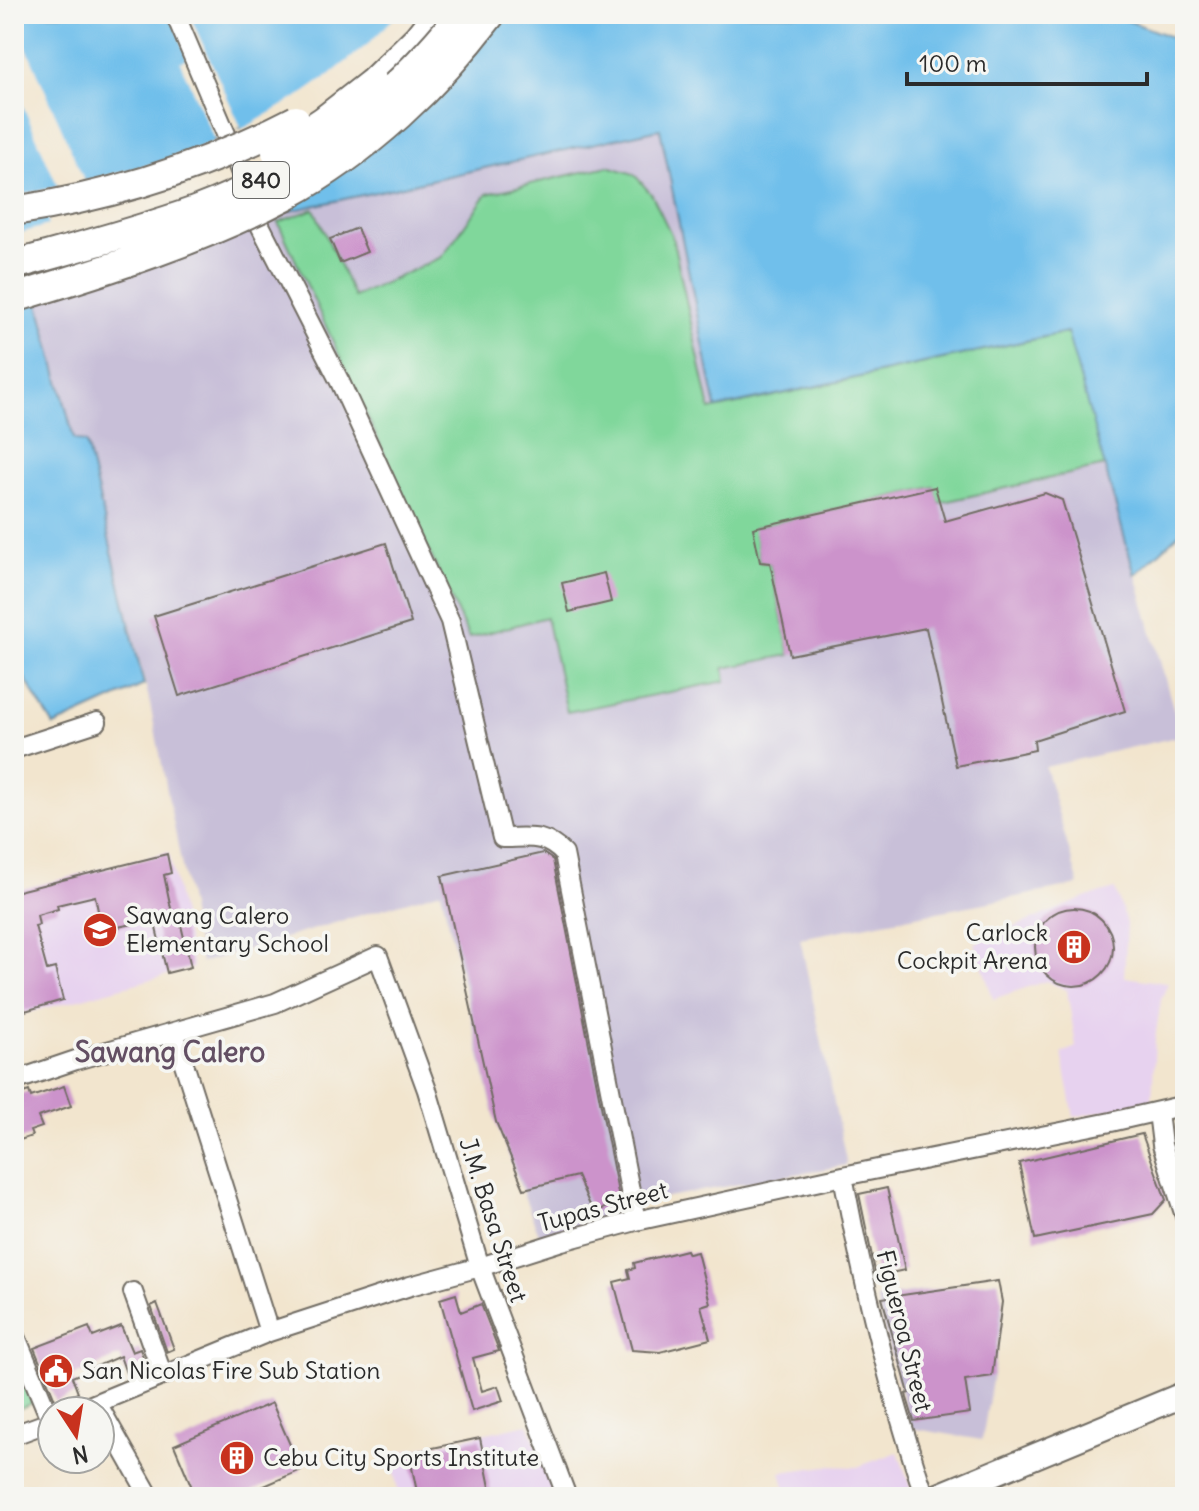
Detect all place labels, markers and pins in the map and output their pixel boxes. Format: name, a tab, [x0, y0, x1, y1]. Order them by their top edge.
place label: Sawang Calero Elementary School	[126, 900, 329, 958]
school or university icon: Sawang Calero Elementary School	[81, 911, 119, 949]
place label: Carlock Cockpit Arena	[897, 917, 1048, 975]
building icon: Carlock Cockpit Arena	[1055, 928, 1093, 966]
public building icon: San Nicolas Fire Sub Station	[37, 1352, 75, 1390]
place label: San Nicolas Fire Sub Station	[82, 1355, 380, 1385]
building icon: Cebu City Sports Institute	[218, 1439, 256, 1477]
place label: Cebu City Sports Institute	[263, 1442, 539, 1472]

